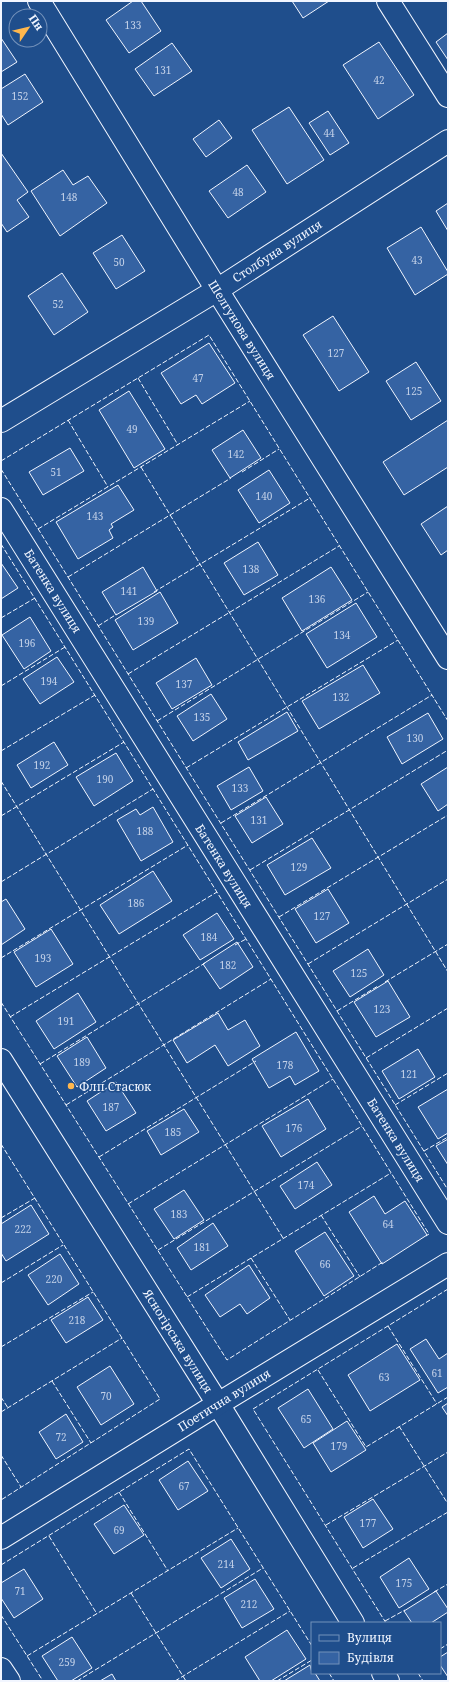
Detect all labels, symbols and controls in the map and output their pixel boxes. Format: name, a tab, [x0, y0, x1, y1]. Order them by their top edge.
north arrow	[8, 8, 48, 48]
text: Пн	[26, 11, 48, 33]
house number: 133	[125, 18, 142, 32]
house number: 131	[155, 63, 171, 77]
house number: 42	[373, 73, 385, 87]
house number: 152	[12, 89, 28, 103]
house number: 44	[323, 126, 335, 140]
house number: 48	[232, 185, 244, 199]
house number: 148	[61, 190, 78, 204]
street label: Столбуна вулиця	[229, 216, 325, 286]
house number: 43	[411, 253, 423, 267]
house number: 50	[113, 255, 125, 269]
street label: Шелгунова вулиця	[204, 277, 280, 383]
house number: 52	[52, 297, 64, 311]
house number: 127	[328, 346, 345, 360]
house number: 47	[192, 371, 204, 385]
house number: 125	[406, 384, 422, 398]
house number: 49	[126, 422, 138, 436]
house number: 142	[228, 447, 244, 461]
house number: 51	[50, 465, 62, 479]
house number: 140	[256, 489, 273, 503]
house number: 143	[87, 509, 104, 523]
street label: Батенка вулиця	[20, 546, 86, 636]
house number: 138	[243, 562, 260, 576]
house number: 141	[121, 584, 137, 598]
house number: 136	[309, 592, 326, 606]
house number: 139	[138, 614, 154, 628]
house number: 134	[334, 628, 351, 642]
house number: 196	[19, 636, 36, 650]
house number: 194	[41, 674, 58, 688]
house number: 137	[176, 677, 193, 691]
house number: 132	[333, 690, 349, 704]
house number: 135	[194, 710, 210, 724]
house number: 130	[407, 731, 424, 745]
house number: 192	[34, 758, 50, 772]
house number: 190	[97, 772, 114, 786]
house number: 133	[232, 781, 249, 795]
house number: 131	[251, 813, 267, 827]
street label: Батенка вулиця	[191, 821, 257, 911]
house number: 188	[137, 824, 154, 838]
house number: 129	[291, 860, 307, 874]
house number: 186	[128, 896, 145, 910]
house number: 127	[314, 909, 331, 923]
house number: 184	[201, 930, 218, 944]
house number: 193	[35, 951, 52, 965]
house number: 182	[220, 958, 236, 972]
house number: 125	[351, 966, 367, 980]
house number: 123	[374, 1002, 391, 1016]
house number: 191	[58, 1014, 74, 1028]
house number: 189	[74, 1055, 90, 1069]
house number: 178	[277, 1058, 294, 1072]
house number: 121	[401, 1067, 417, 1081]
place label: Флп Стасюк	[79, 1078, 152, 1095]
marker: Флп Стасюк	[66, 1081, 76, 1091]
street label: Батенка вулиця	[363, 1095, 429, 1185]
house number: 187	[103, 1100, 120, 1114]
house number: 176	[286, 1121, 303, 1135]
house number: 185	[165, 1125, 181, 1139]
house number: 174	[298, 1178, 315, 1192]
house number: 183	[171, 1207, 188, 1221]
house number: 64	[382, 1217, 394, 1231]
house number: 222	[15, 1222, 31, 1236]
house number: 181	[194, 1240, 210, 1254]
house number: 66	[319, 1257, 331, 1271]
house number: 220	[46, 1272, 63, 1286]
street label: Ясногірська вулиця	[139, 1285, 217, 1396]
house number: 218	[69, 1313, 86, 1327]
street label: Поетична вулиця	[174, 1364, 274, 1435]
house number: 61	[431, 1366, 443, 1380]
house number: 63	[378, 1370, 390, 1384]
house number: 70	[100, 1389, 112, 1403]
house number: 65	[300, 1412, 312, 1426]
house number: 72	[55, 1430, 67, 1444]
house number: 179	[331, 1439, 347, 1453]
house number: 67	[178, 1479, 190, 1493]
house number: 177	[360, 1516, 377, 1530]
house number: 69	[113, 1523, 125, 1537]
house number: 214	[218, 1557, 235, 1571]
house number: 175	[396, 1576, 412, 1590]
house number: 71	[14, 1584, 26, 1598]
house number: 212	[241, 1597, 257, 1611]
legend	[311, 1622, 441, 1674]
text: Вулиця	[347, 1629, 392, 1646]
text: Будівля	[347, 1649, 394, 1666]
house number: 259	[59, 1655, 75, 1669]

